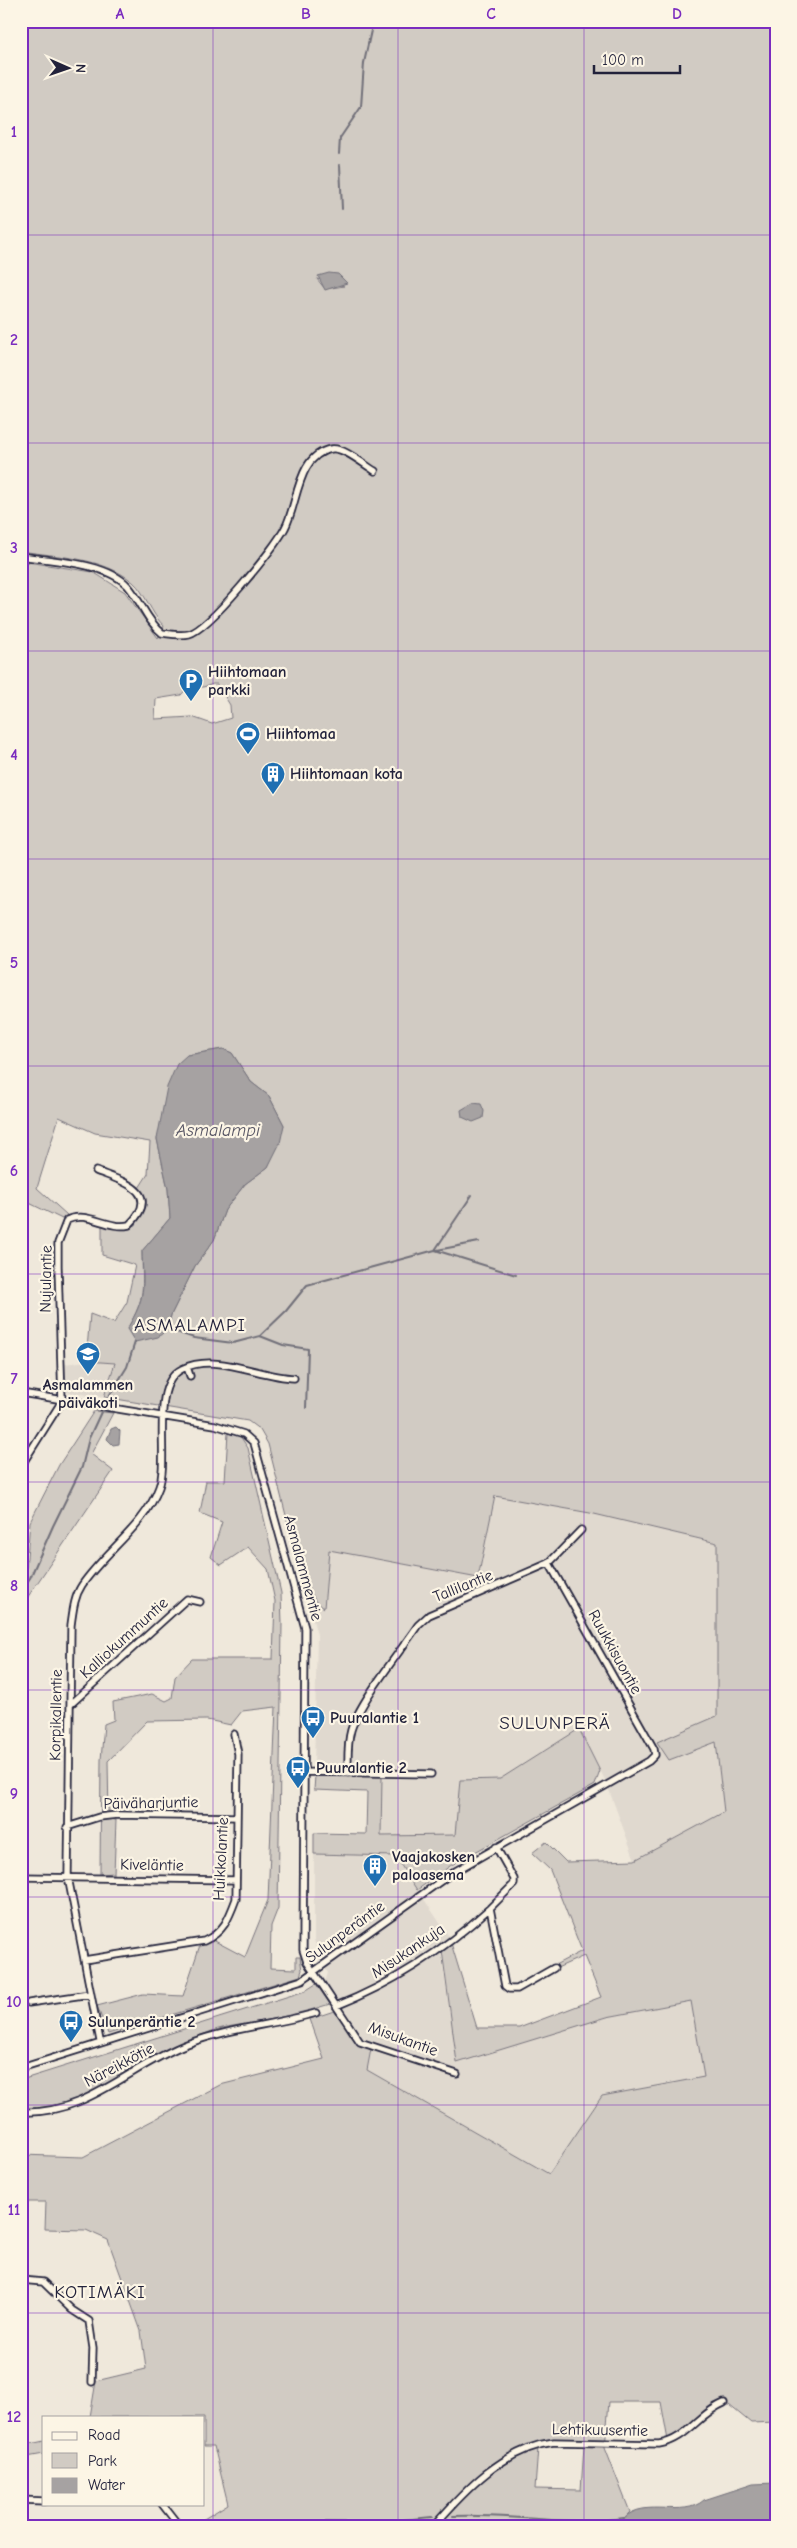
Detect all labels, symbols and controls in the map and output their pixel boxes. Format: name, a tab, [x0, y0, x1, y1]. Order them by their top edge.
text: A	[116, 5, 125, 23]
text: B	[301, 5, 311, 23]
text: C	[486, 5, 496, 23]
text: D	[672, 5, 682, 23]
north arrow	[42, 42, 92, 92]
scale bar	[594, 42, 681, 74]
text: 100 m	[602, 51, 644, 69]
text: N	[72, 64, 89, 73]
text: 1	[11, 123, 17, 141]
text: 2	[10, 331, 18, 349]
text: 3	[10, 539, 18, 557]
place label: Hiihtomaan parkki	[208, 663, 286, 699]
parking icon: Hiihtomaan parkki	[178, 668, 204, 702]
sports icon: Hiihtomaa	[235, 721, 261, 755]
place label: Hiihtomaa	[266, 725, 336, 743]
text: 4	[10, 746, 18, 764]
building icon: Hiihtomaan kota	[260, 761, 286, 795]
place label: Hiihtomaan kota	[290, 765, 403, 783]
text: 5	[10, 954, 18, 972]
water label: Asmalampi	[175, 1120, 261, 1141]
text: 6	[10, 1162, 18, 1180]
street label: Nujulantie	[36, 1245, 56, 1313]
district label: ASMALAMPI	[134, 1314, 246, 1336]
school or university icon: Asmalammen päiväkoti	[75, 1341, 101, 1375]
text: 7	[10, 1370, 18, 1388]
place label: Asmalammen päiväkoti	[43, 1376, 133, 1412]
street label: Asmalammentie	[280, 1513, 326, 1623]
street label: Tallilantie	[431, 1566, 495, 1606]
text: 8	[10, 1577, 18, 1595]
street label: Kalliokummuntie	[76, 1594, 172, 1682]
street label: Ruukkisuontie	[584, 1607, 646, 1697]
street label: Korpikallentie	[46, 1669, 66, 1761]
bus stop icon: Puuralantie 1	[300, 1705, 326, 1739]
place label: Puuralantie 1	[330, 1709, 419, 1727]
district label: SULUNPERÄ	[499, 1712, 611, 1734]
bus stop icon: Puuralantie 2	[285, 1755, 311, 1789]
place label: Puuralantie 2	[316, 1759, 407, 1777]
text: 9	[10, 1785, 18, 1803]
street label: Päiväharjuntie	[103, 1793, 199, 1813]
street label: Huikkolantie	[210, 1817, 232, 1901]
place label: Vaajakosken paloasema	[392, 1848, 475, 1884]
building icon: Vaajakosken paloasema	[362, 1853, 388, 1887]
street label: Kiveläntie	[120, 1855, 184, 1875]
street label: Sulunperäntie	[302, 1897, 388, 1967]
street label: Misukankuja	[368, 1920, 448, 1982]
text: 10	[6, 1993, 22, 2011]
bus stop icon: Sulunperäntie 2	[58, 2009, 84, 2043]
place label: Sulunperäntie 2	[88, 2013, 195, 2031]
street label: Misukantie	[366, 2018, 440, 2060]
street label: Näreikkötie	[81, 2039, 157, 2091]
text: 11	[8, 2201, 20, 2219]
district label: KOTIMÄKI	[54, 2281, 146, 2303]
text: 12	[7, 2408, 21, 2426]
legend	[42, 2416, 205, 2506]
street label: Lehtikuusentie	[552, 2420, 648, 2440]
text: Road	[88, 2426, 120, 2444]
text: Park	[88, 2452, 117, 2470]
text: Water	[88, 2476, 125, 2494]

